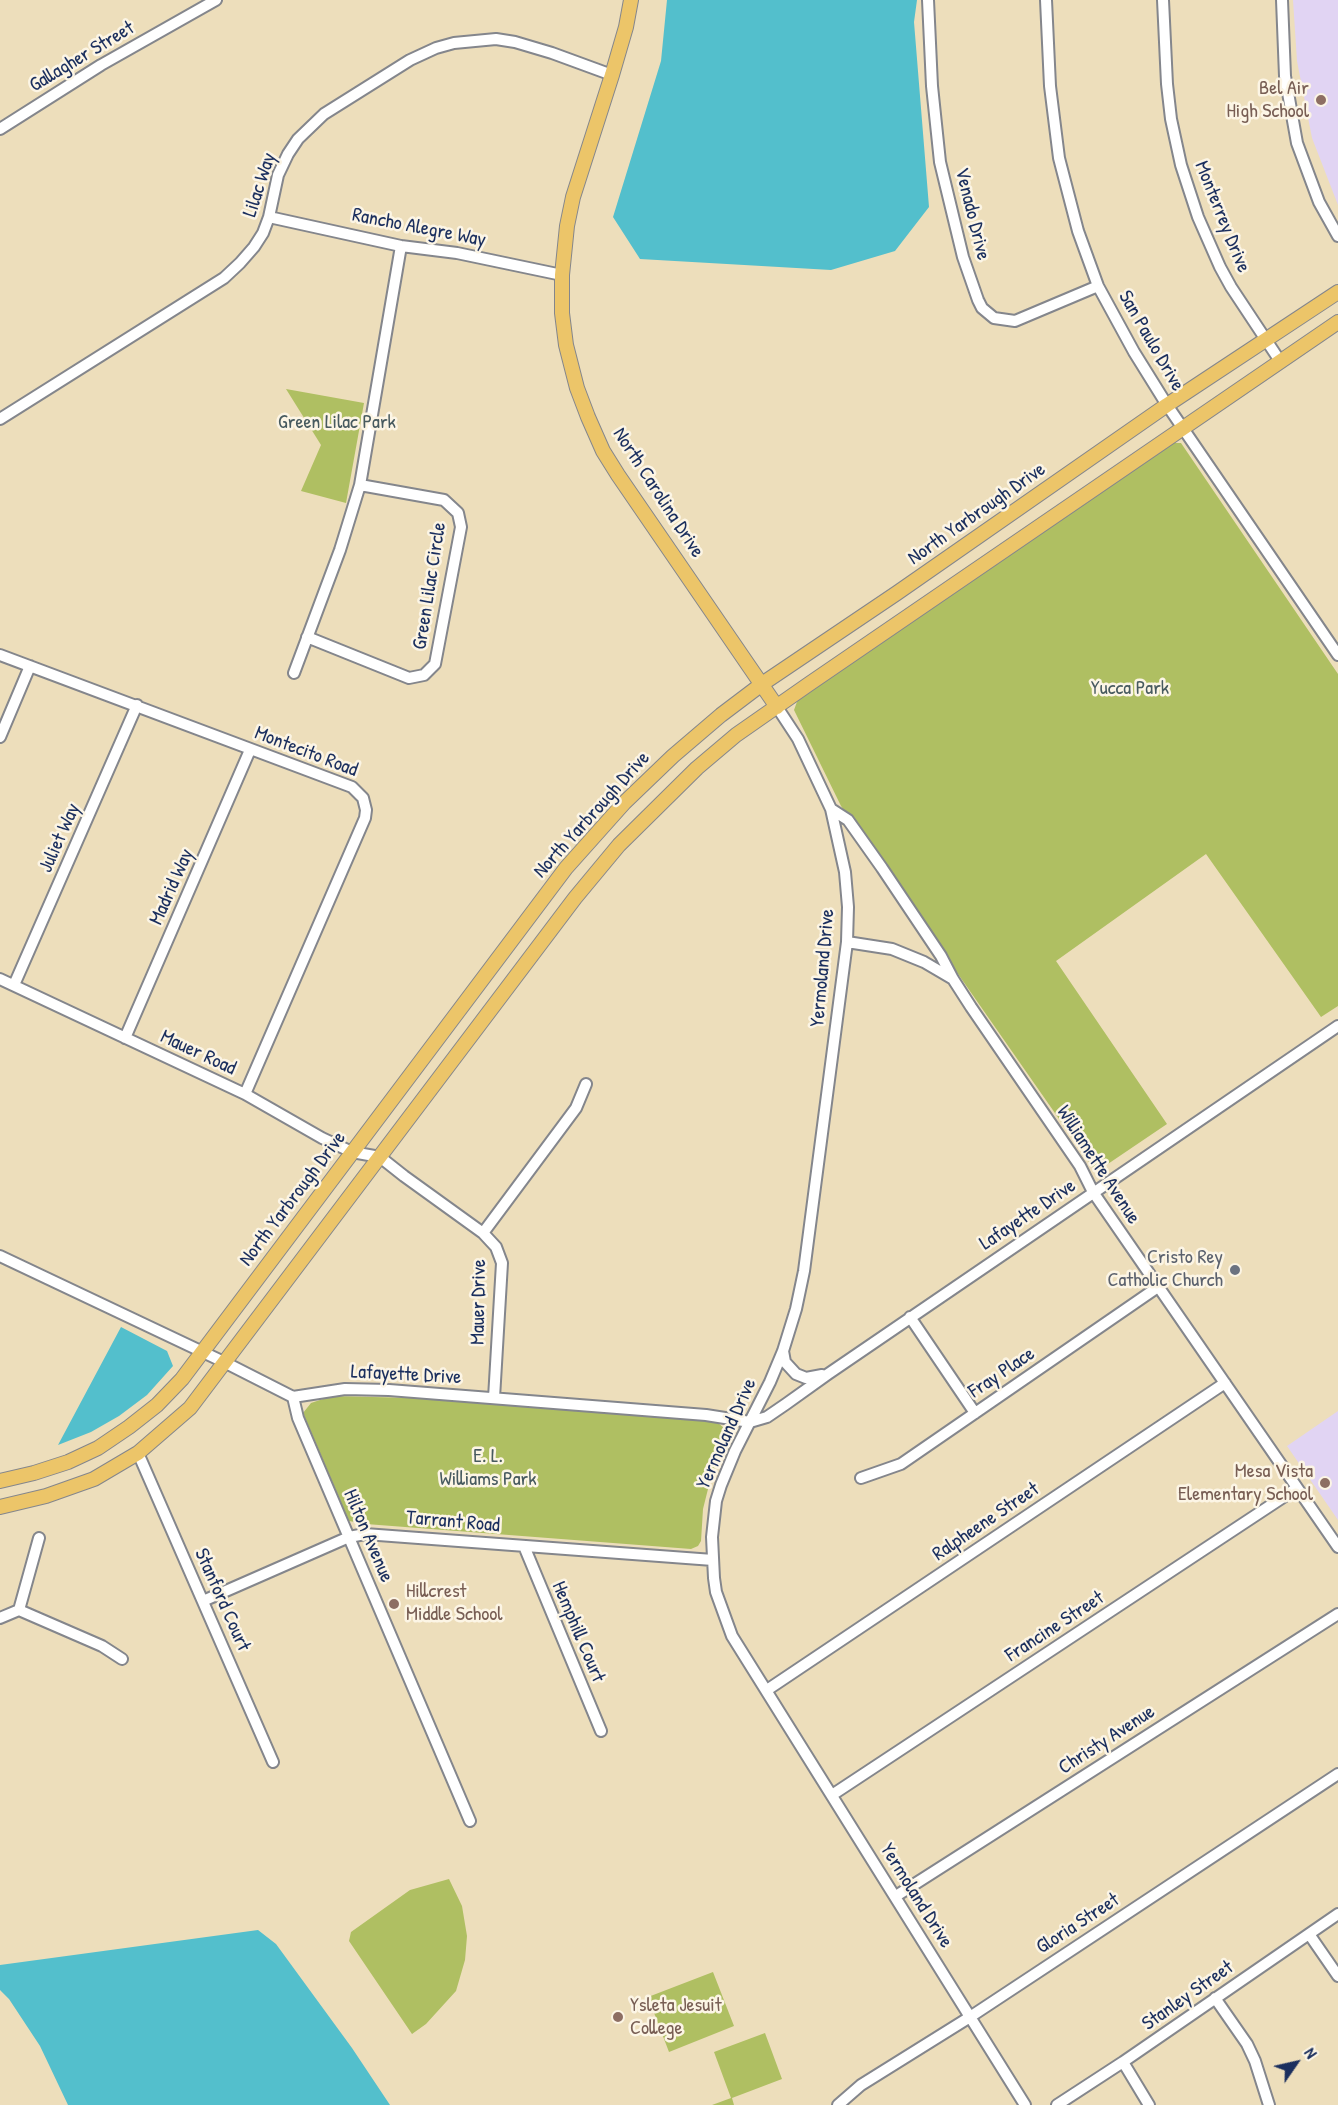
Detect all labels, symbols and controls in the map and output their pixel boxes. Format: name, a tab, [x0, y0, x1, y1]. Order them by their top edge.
street label: Gallagher Street	[25, 16, 139, 98]
place label: Bel Air High School	[1226, 77, 1309, 124]
marker: Bel Air High School	[1314, 93, 1328, 107]
street label: Lilac Way	[238, 150, 282, 220]
street label: Monterrey Drive	[1189, 158, 1255, 276]
street label: Venado Drive	[949, 165, 995, 263]
street label: Rancho Alegre Way	[350, 203, 488, 253]
street label: San Paulo Drive	[1113, 287, 1189, 395]
park label: Green Lilac Park	[278, 411, 396, 435]
street label: North Carolina Drive	[607, 424, 709, 562]
street label: North Yarbrough Drive	[904, 458, 1050, 570]
street label: Green Lilac Circle	[408, 521, 452, 651]
park label: Yucca Park	[1091, 677, 1169, 701]
street label: Montecito Road	[251, 721, 361, 783]
street label: North Yarbrough Drive	[529, 747, 655, 883]
street label: Juliet Way	[34, 800, 86, 876]
street label: Madrid Way	[145, 845, 199, 929]
street label: Yermoland Drive	[806, 908, 840, 1028]
street label: Mauer Road	[156, 1025, 240, 1081]
street label: Williamette Avenue	[1051, 1101, 1145, 1229]
street label: North Yarbrough Drive	[235, 1127, 351, 1271]
street label: Lafayette Drive	[975, 1174, 1081, 1256]
place label: Cristo Rey Catholic Church	[1107, 1246, 1223, 1293]
street label: Mauer Drive	[466, 1259, 492, 1345]
marker: Cristo Rey Catholic Church	[1228, 1263, 1242, 1277]
street label: Fray Place	[964, 1342, 1040, 1404]
street label: Lafayette Drive	[350, 1360, 462, 1390]
street label: Yermoland Drive	[692, 1375, 762, 1493]
park label: E. L. Williams Park	[439, 1445, 537, 1492]
place label: Mesa Vista Elementary School	[1178, 1460, 1313, 1507]
marker: Mesa Vista Elementary School	[1318, 1476, 1332, 1490]
street label: Ralpheene Street	[928, 1478, 1044, 1566]
street label: Hilton Avenue	[338, 1486, 398, 1586]
street label: Tarrant Road	[405, 1506, 501, 1538]
street label: Stanford Court	[189, 1545, 255, 1655]
street label: Hemphill Court	[546, 1578, 610, 1686]
place label: Hillcrest Middle School	[406, 1580, 503, 1627]
street label: Francine Street	[1001, 1586, 1109, 1668]
marker: Hillcrest Middle School	[387, 1597, 401, 1611]
street label: Christy Avenue	[1054, 1700, 1160, 1780]
street label: Yermoland Drive	[874, 1839, 958, 1953]
street label: Gloria Street	[1032, 1888, 1124, 1960]
street label: Stanley Street	[1138, 1956, 1238, 2036]
place label: Ysleta Jesuit College	[630, 1994, 722, 2041]
marker: Ysleta Jesuit College	[611, 2010, 625, 2024]
north arrow	[1266, 2033, 1326, 2093]
text: N	[1299, 2043, 1322, 2063]

